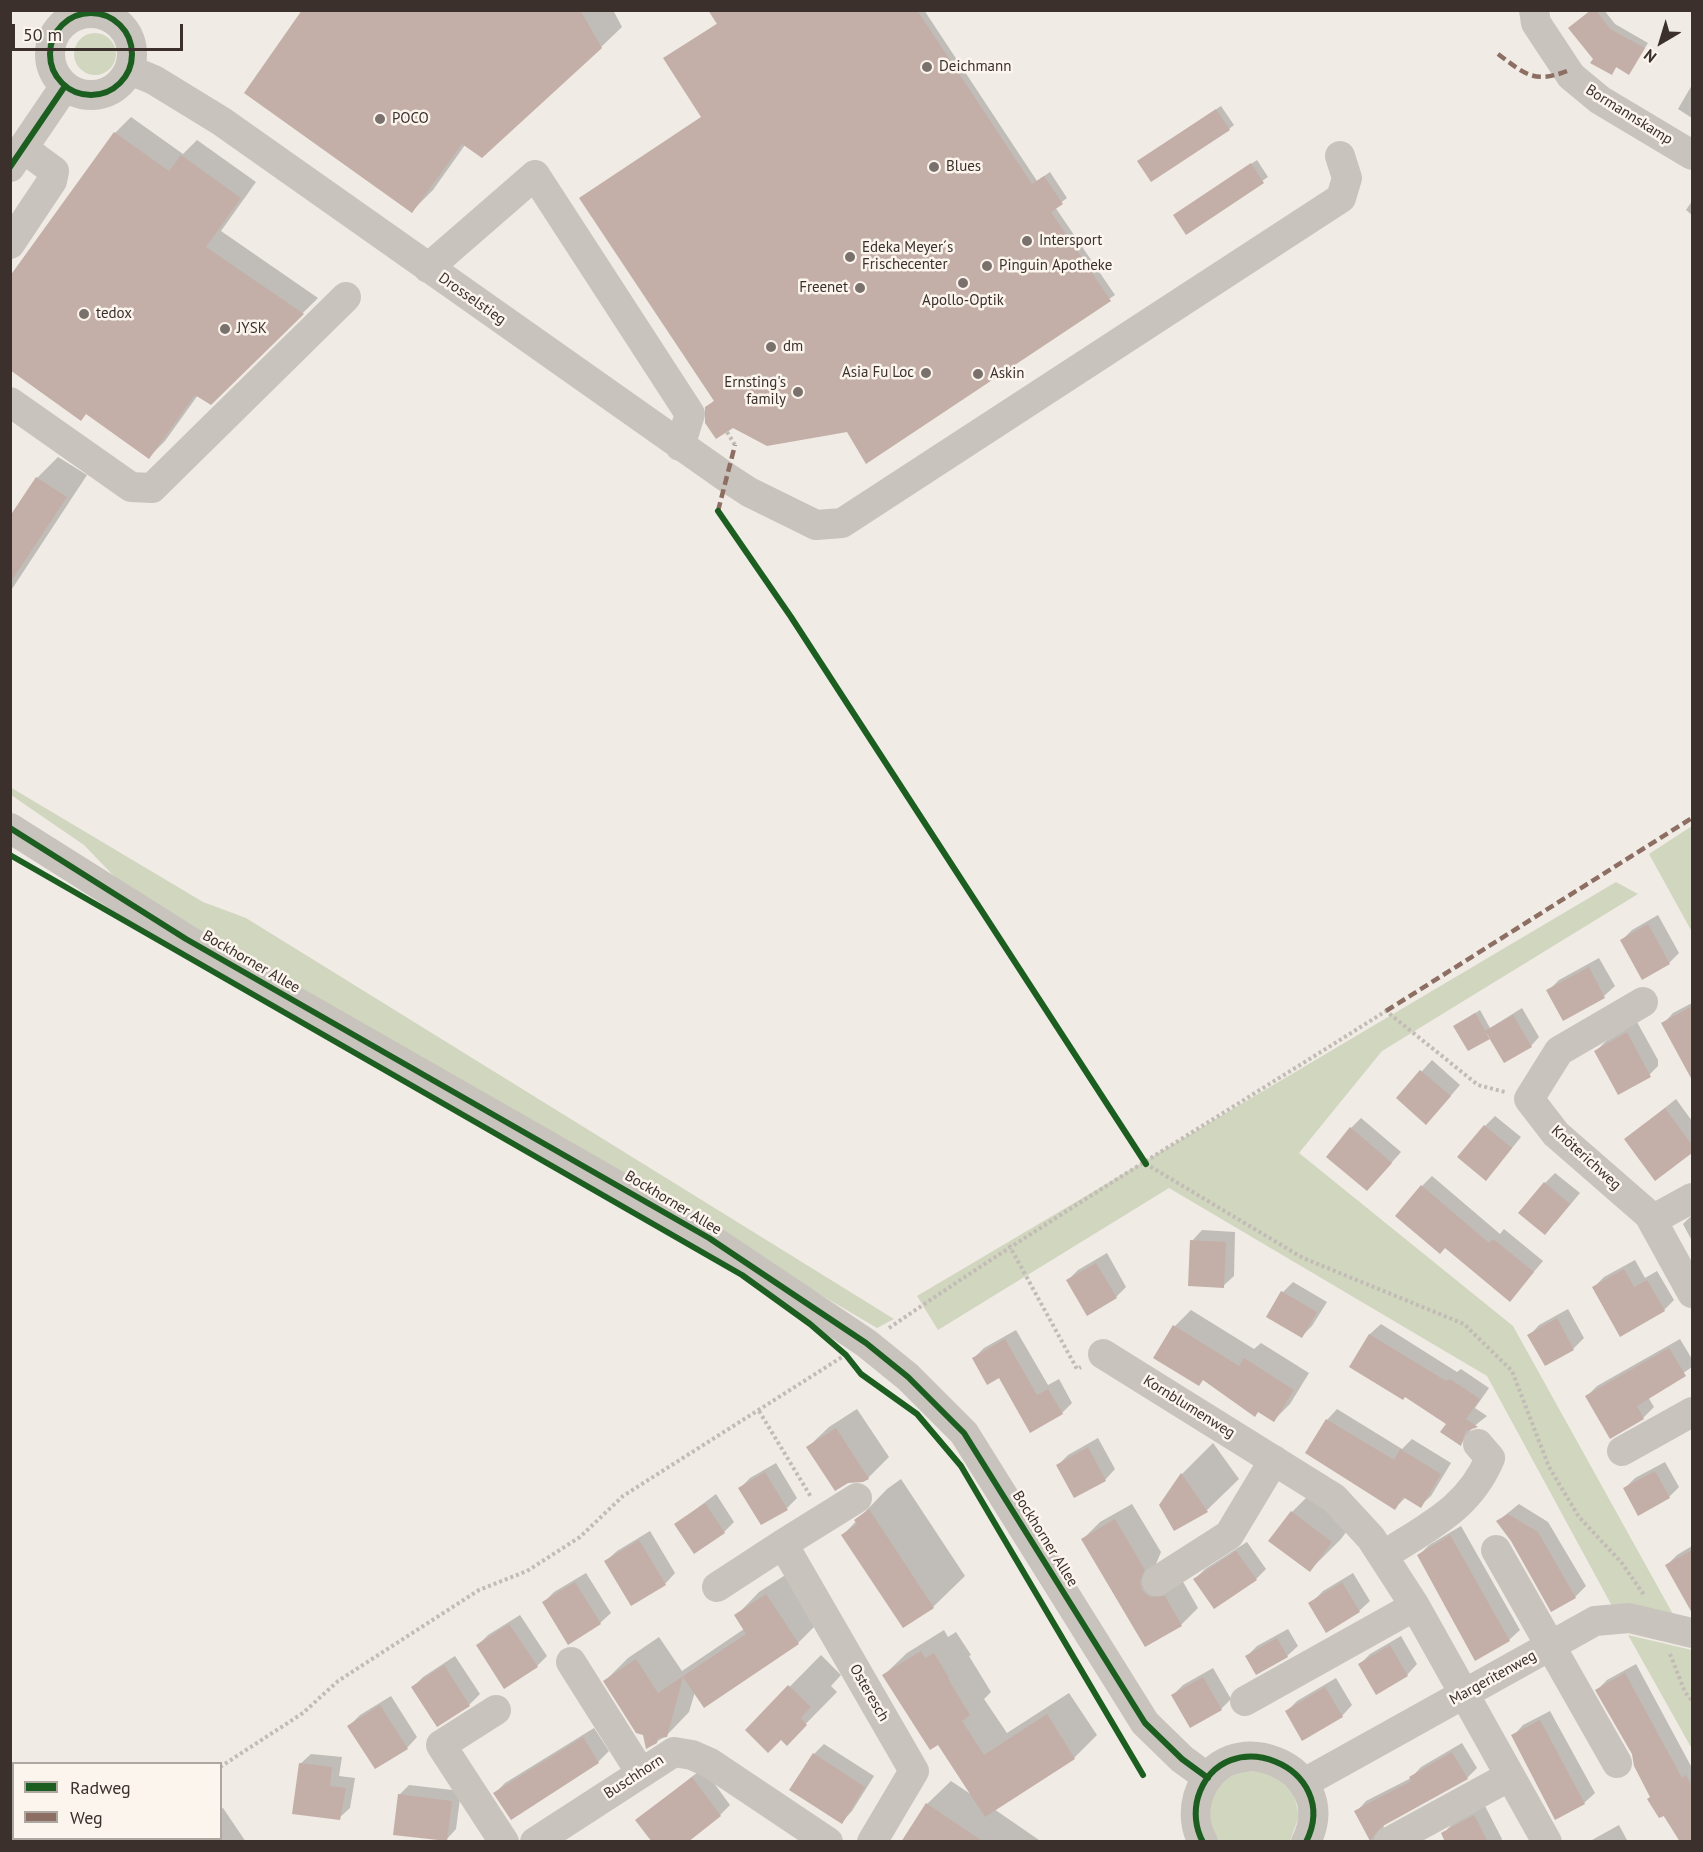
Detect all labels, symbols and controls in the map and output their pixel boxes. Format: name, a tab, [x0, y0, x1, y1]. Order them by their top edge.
scale bar	[15, 12, 186, 50]
north arrow	[1631, 12, 1691, 72]
text: 50 m	[23, 23, 62, 46]
text: N	[1640, 45, 1660, 67]
place label: Deichmann	[939, 58, 1011, 76]
marker: Deichmann	[920, 60, 934, 74]
street label: Bormannskamp	[1582, 81, 1676, 149]
place label: POCO	[392, 110, 429, 128]
marker: POCO	[373, 112, 387, 126]
place label: Blues	[946, 158, 981, 176]
marker: Blues	[927, 160, 941, 174]
place label: Intersport	[1039, 232, 1102, 250]
marker: Intersport	[1020, 234, 1034, 248]
place label: Edeka Meyer´s Frischecenter	[862, 239, 953, 274]
marker: Edeka Meyer´s Frischecenter	[843, 250, 857, 264]
place label: Pinguin Apotheke	[999, 257, 1112, 275]
marker: Pinguin Apotheke	[980, 259, 994, 273]
street label: Drosselstieg	[435, 269, 509, 329]
marker: Apollo-Optik	[956, 276, 970, 290]
place label: Freenet	[799, 279, 848, 297]
marker: Freenet	[853, 281, 867, 295]
place label: Apollo-Optik	[922, 292, 1004, 310]
place label: tedox	[96, 305, 132, 323]
marker: tedox	[77, 307, 91, 321]
place label: JYSK	[237, 320, 267, 338]
marker: JYSK	[218, 322, 232, 336]
place label: dm	[783, 338, 803, 356]
marker: dm	[764, 340, 778, 354]
place label: Asia Fu Loc	[842, 364, 914, 382]
place label: Askin	[990, 365, 1024, 383]
marker: Asia Fu Loc	[919, 366, 933, 380]
marker: Askin	[971, 367, 985, 381]
place label: Ernsting's family	[724, 374, 786, 409]
marker: Ernsting's family	[791, 385, 805, 399]
street label: Bockhorner Allee	[199, 927, 303, 997]
street label: Knöterichweg	[1547, 1122, 1625, 1194]
street label: Bockhorner Allee	[621, 1167, 725, 1239]
street label: Kornblumenweg	[1140, 1372, 1238, 1442]
street label: Bockhorner Allee	[1008, 1488, 1082, 1590]
street label: Margeritenweg	[1447, 1647, 1539, 1709]
street label: Osteresch	[845, 1661, 893, 1725]
street label: Buschhorn	[601, 1751, 667, 1803]
legend	[12, 1762, 222, 1840]
text: Radweg	[70, 1776, 131, 1799]
text: Weg	[70, 1806, 103, 1829]

